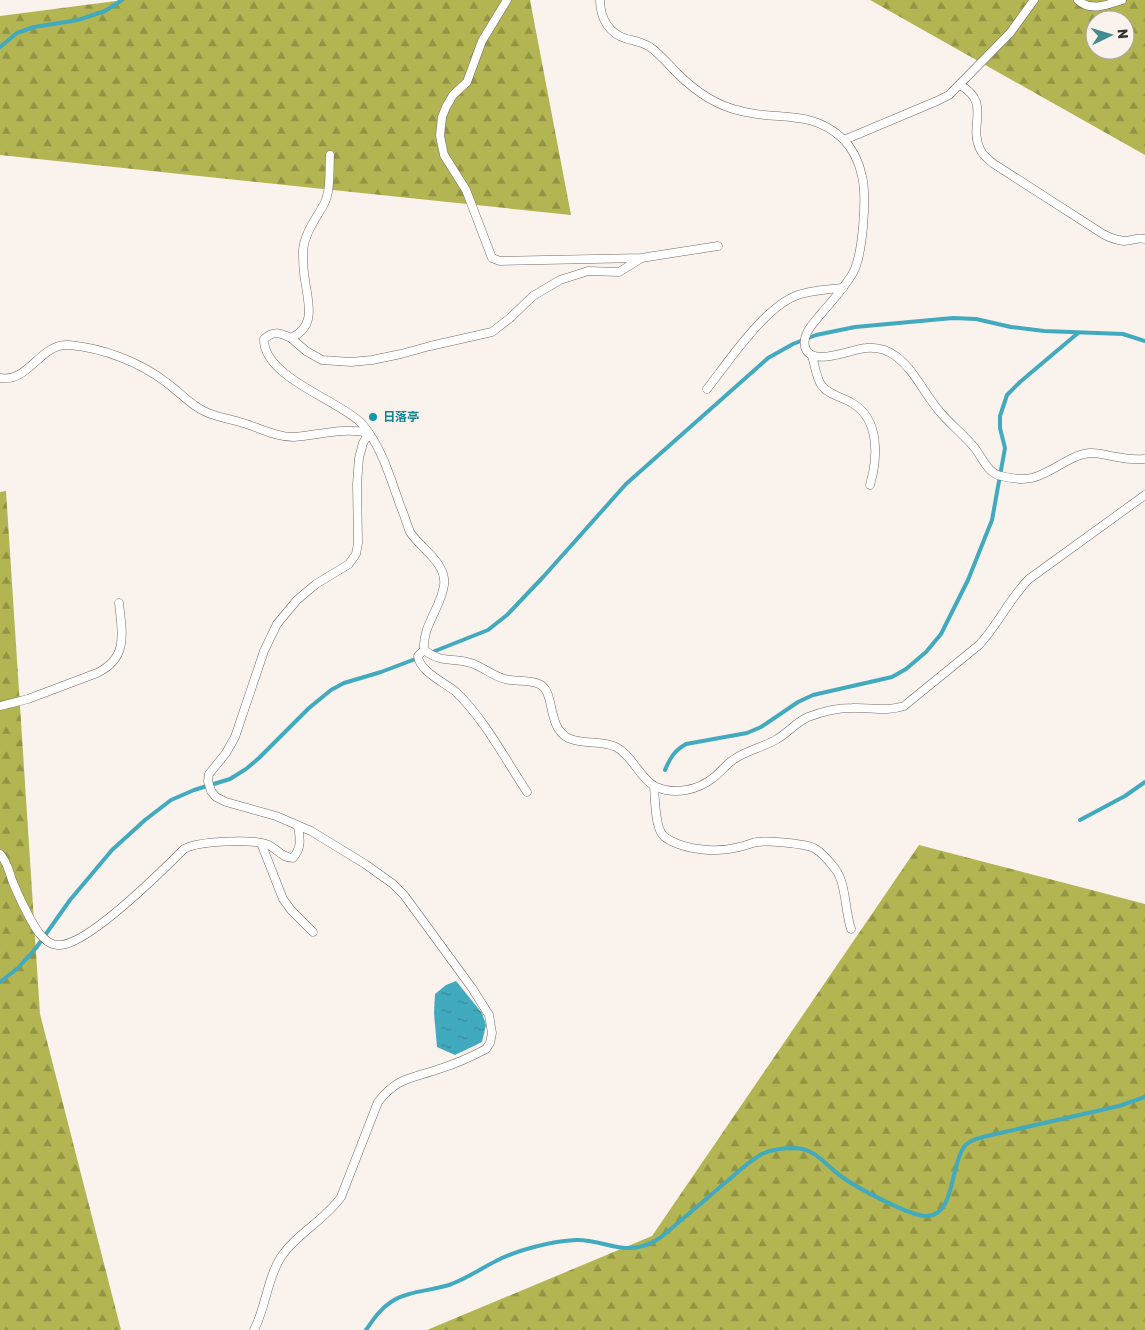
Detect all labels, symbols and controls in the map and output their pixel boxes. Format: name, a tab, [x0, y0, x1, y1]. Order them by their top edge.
north arrow	[1085, 10, 1135, 60]
text: N	[1114, 28, 1131, 40]
place label: 日落亭	[383, 410, 419, 424]
marker: 日落亭	[367, 411, 379, 423]

